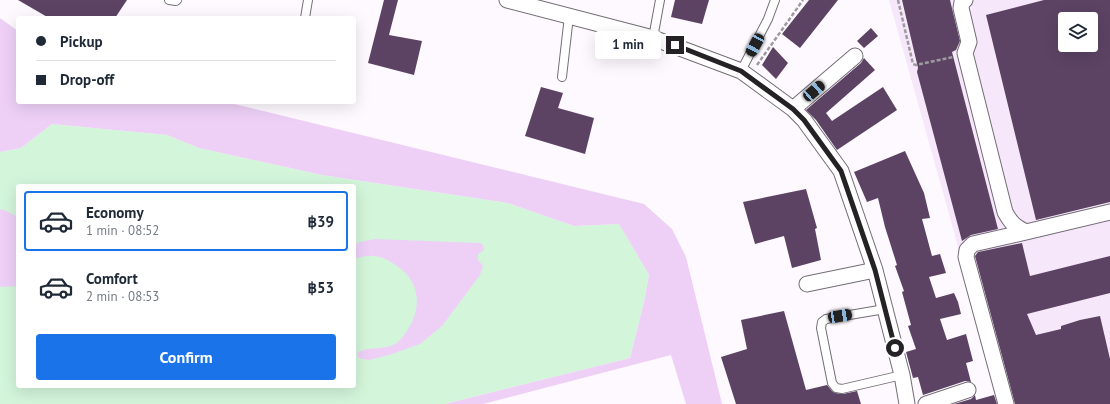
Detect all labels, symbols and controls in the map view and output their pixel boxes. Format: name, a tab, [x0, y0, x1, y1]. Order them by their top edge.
map controls	[1058, 12, 1098, 52]
button: layers	[1058, 12, 1098, 52]
callout: 1 min	[595, 31, 661, 59]
text: Pickup	[60, 32, 103, 51]
car	[744, 32, 766, 58]
text: 1 min	[612, 36, 644, 53]
route end	[666, 36, 684, 54]
text: Drop-off	[60, 70, 114, 89]
car	[801, 79, 827, 103]
icon: car	[38, 203, 74, 239]
text: Economy	[86, 203, 144, 222]
text: ฿39	[307, 212, 334, 231]
text: 1 min · 08:52	[86, 222, 159, 239]
icon: car	[38, 269, 74, 305]
text: Comfort	[86, 269, 138, 288]
text: ฿53	[307, 278, 334, 297]
text: 2 min · 08:53	[86, 288, 159, 305]
car	[827, 308, 853, 324]
button: Confirm	[36, 334, 336, 380]
route start	[886, 339, 904, 357]

